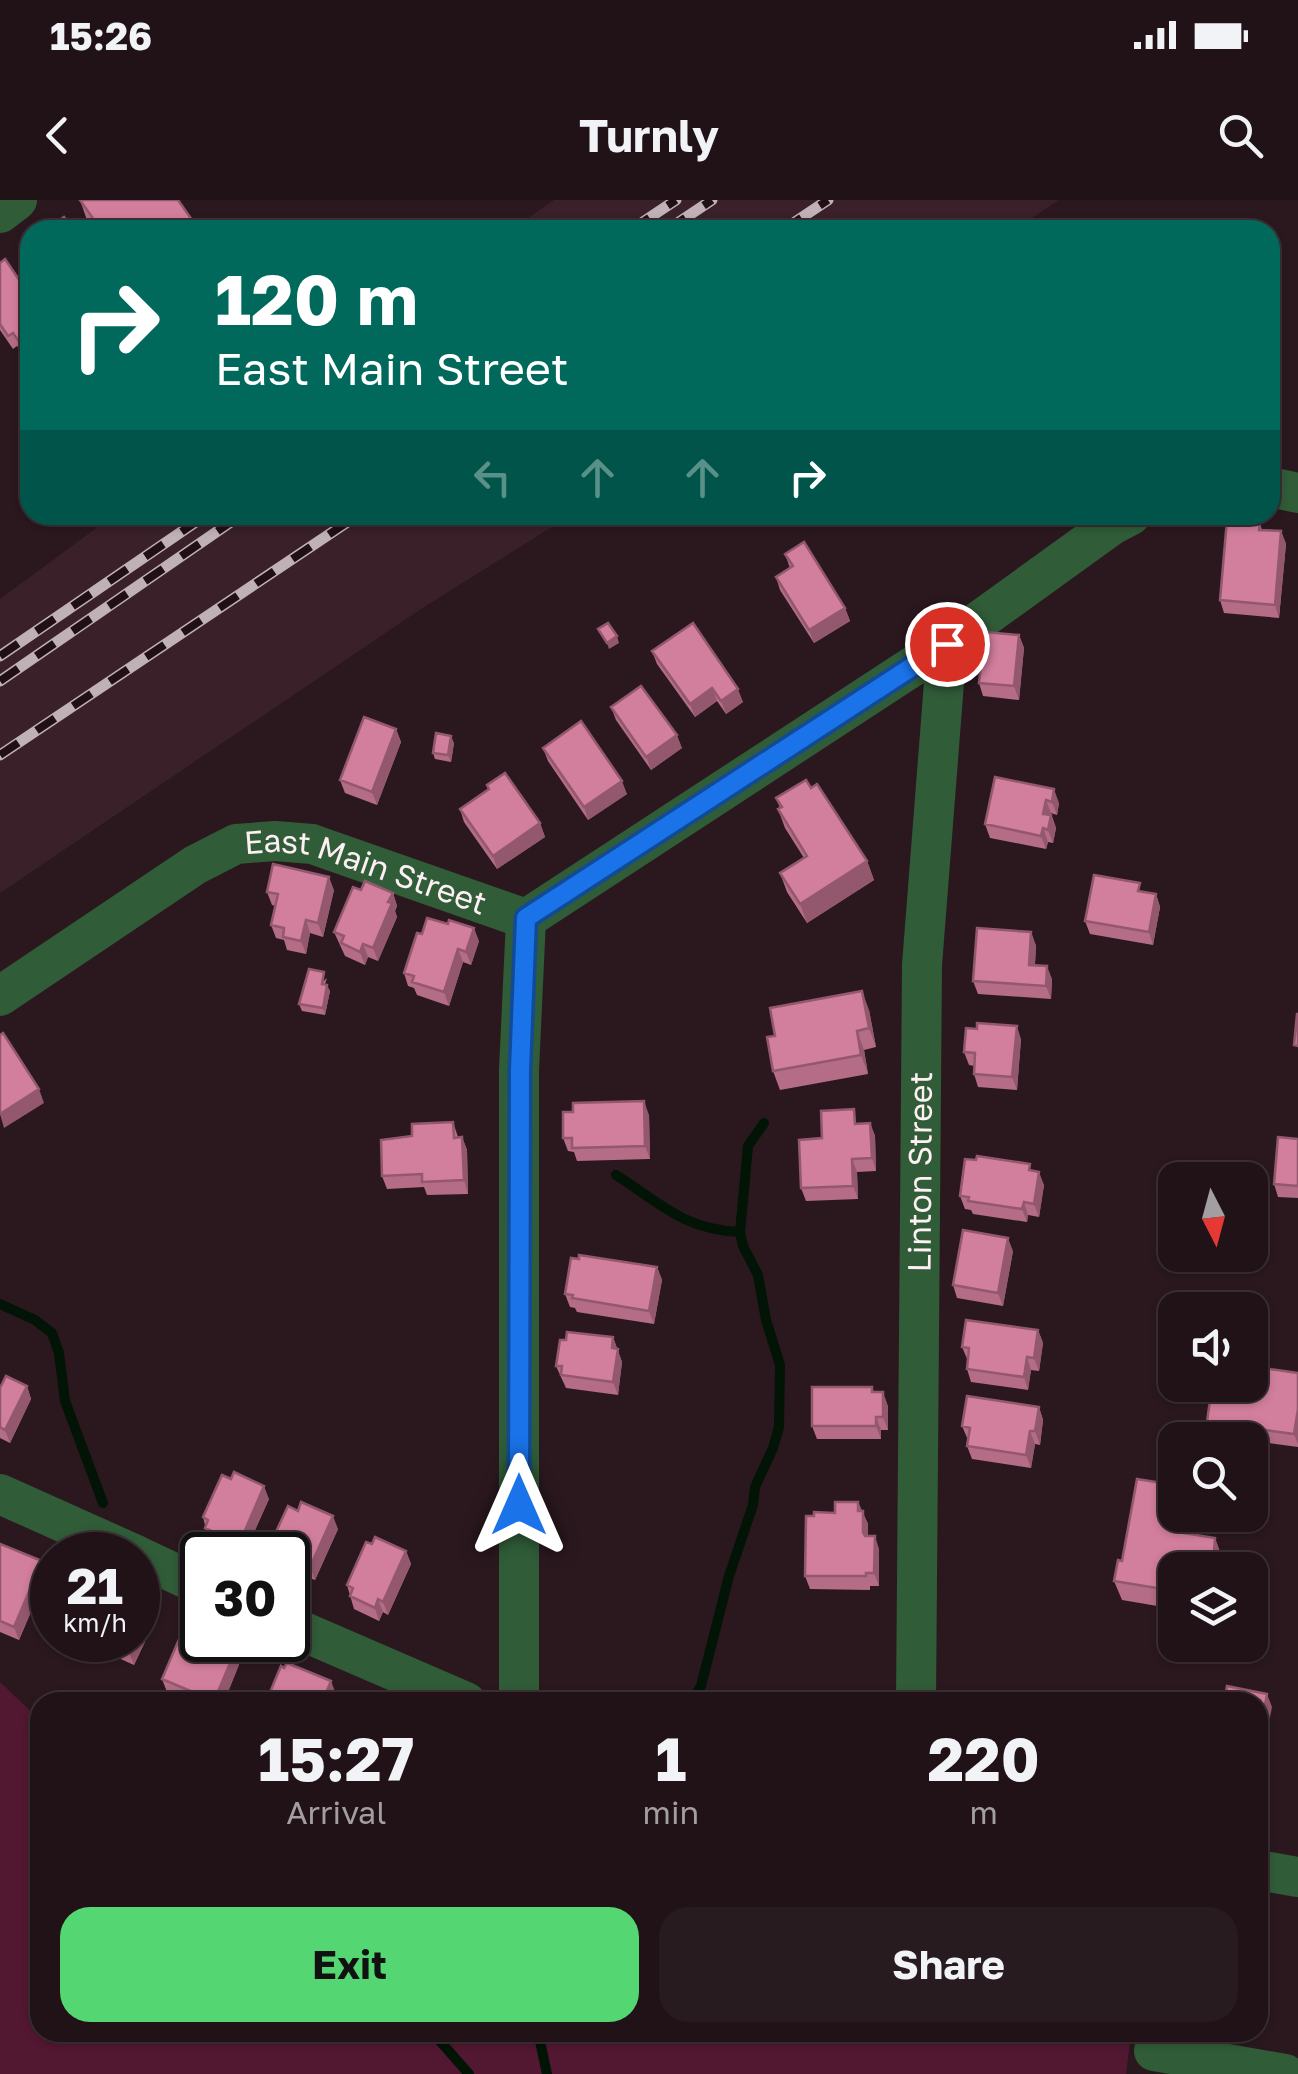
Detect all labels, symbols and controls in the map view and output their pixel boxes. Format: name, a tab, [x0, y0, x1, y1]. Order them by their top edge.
text: 15:26	[50, 13, 152, 58]
icon: back	[30, 108, 85, 163]
text: Turnly	[579, 108, 719, 162]
icon: search	[1213, 108, 1268, 163]
text: 120 m	[215, 256, 418, 340]
icon: right	[50, 260, 180, 390]
text: East Main Street	[215, 341, 569, 395]
icon: left	[465, 450, 520, 505]
icon: ahead	[570, 450, 625, 505]
icon: ahead	[675, 450, 730, 505]
icon: right	[780, 450, 835, 505]
pin	[905, 602, 990, 687]
icon: arrive	[920, 617, 975, 672]
street label: East Main Street	[243, 821, 492, 922]
street label: Linton Street	[899, 1072, 939, 1273]
north arrow	[1158, 1162, 1268, 1272]
map controls	[1158, 1162, 1268, 1662]
button: sound	[1158, 1292, 1268, 1402]
button: search	[1158, 1422, 1268, 1532]
position arrow	[467, 1453, 571, 1557]
speed limit sign: 30	[180, 1532, 310, 1662]
button: layers	[1158, 1552, 1268, 1662]
text: 21	[67, 1555, 123, 1615]
text: km/h	[63, 1607, 127, 1638]
text: 15:27	[258, 1722, 414, 1794]
text: 1	[655, 1722, 686, 1794]
text: 220	[927, 1722, 1040, 1794]
text: Arrival	[286, 1793, 386, 1831]
text: min	[643, 1793, 699, 1831]
text: m	[969, 1793, 998, 1831]
button: Exit	[60, 1907, 639, 2022]
button: Share	[659, 1907, 1238, 2022]

